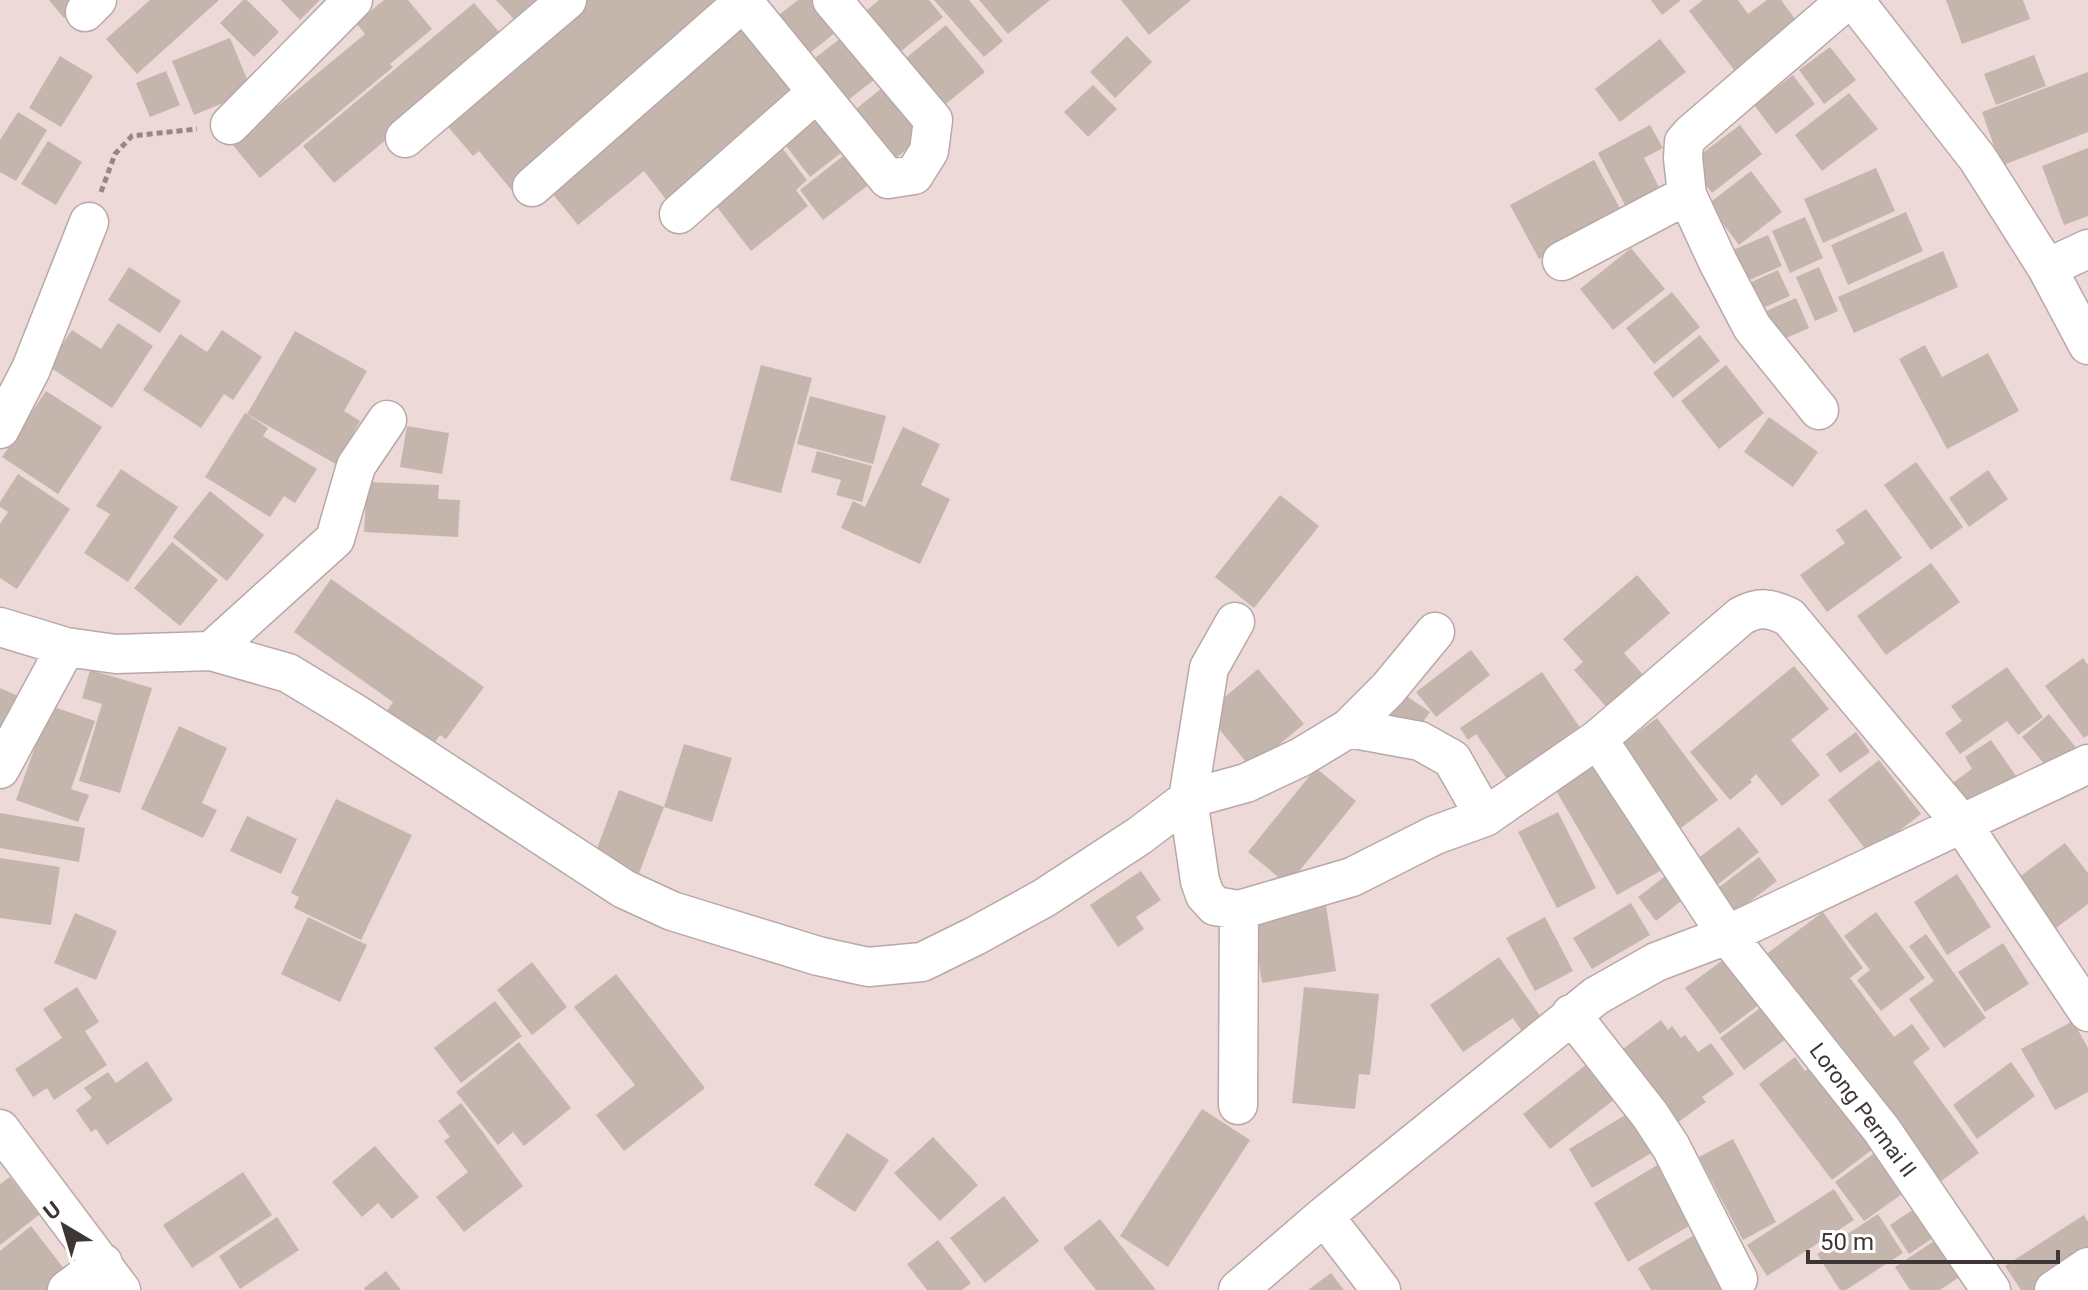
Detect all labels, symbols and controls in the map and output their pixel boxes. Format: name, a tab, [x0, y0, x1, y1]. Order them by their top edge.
street label: Lorong Permai II	[1805, 1038, 1921, 1182]
north arrow	[24, 1186, 104, 1266]
text: U	[39, 1196, 65, 1225]
scale bar	[1808, 1214, 2058, 1264]
text: 50 m	[1820, 1228, 1874, 1256]

